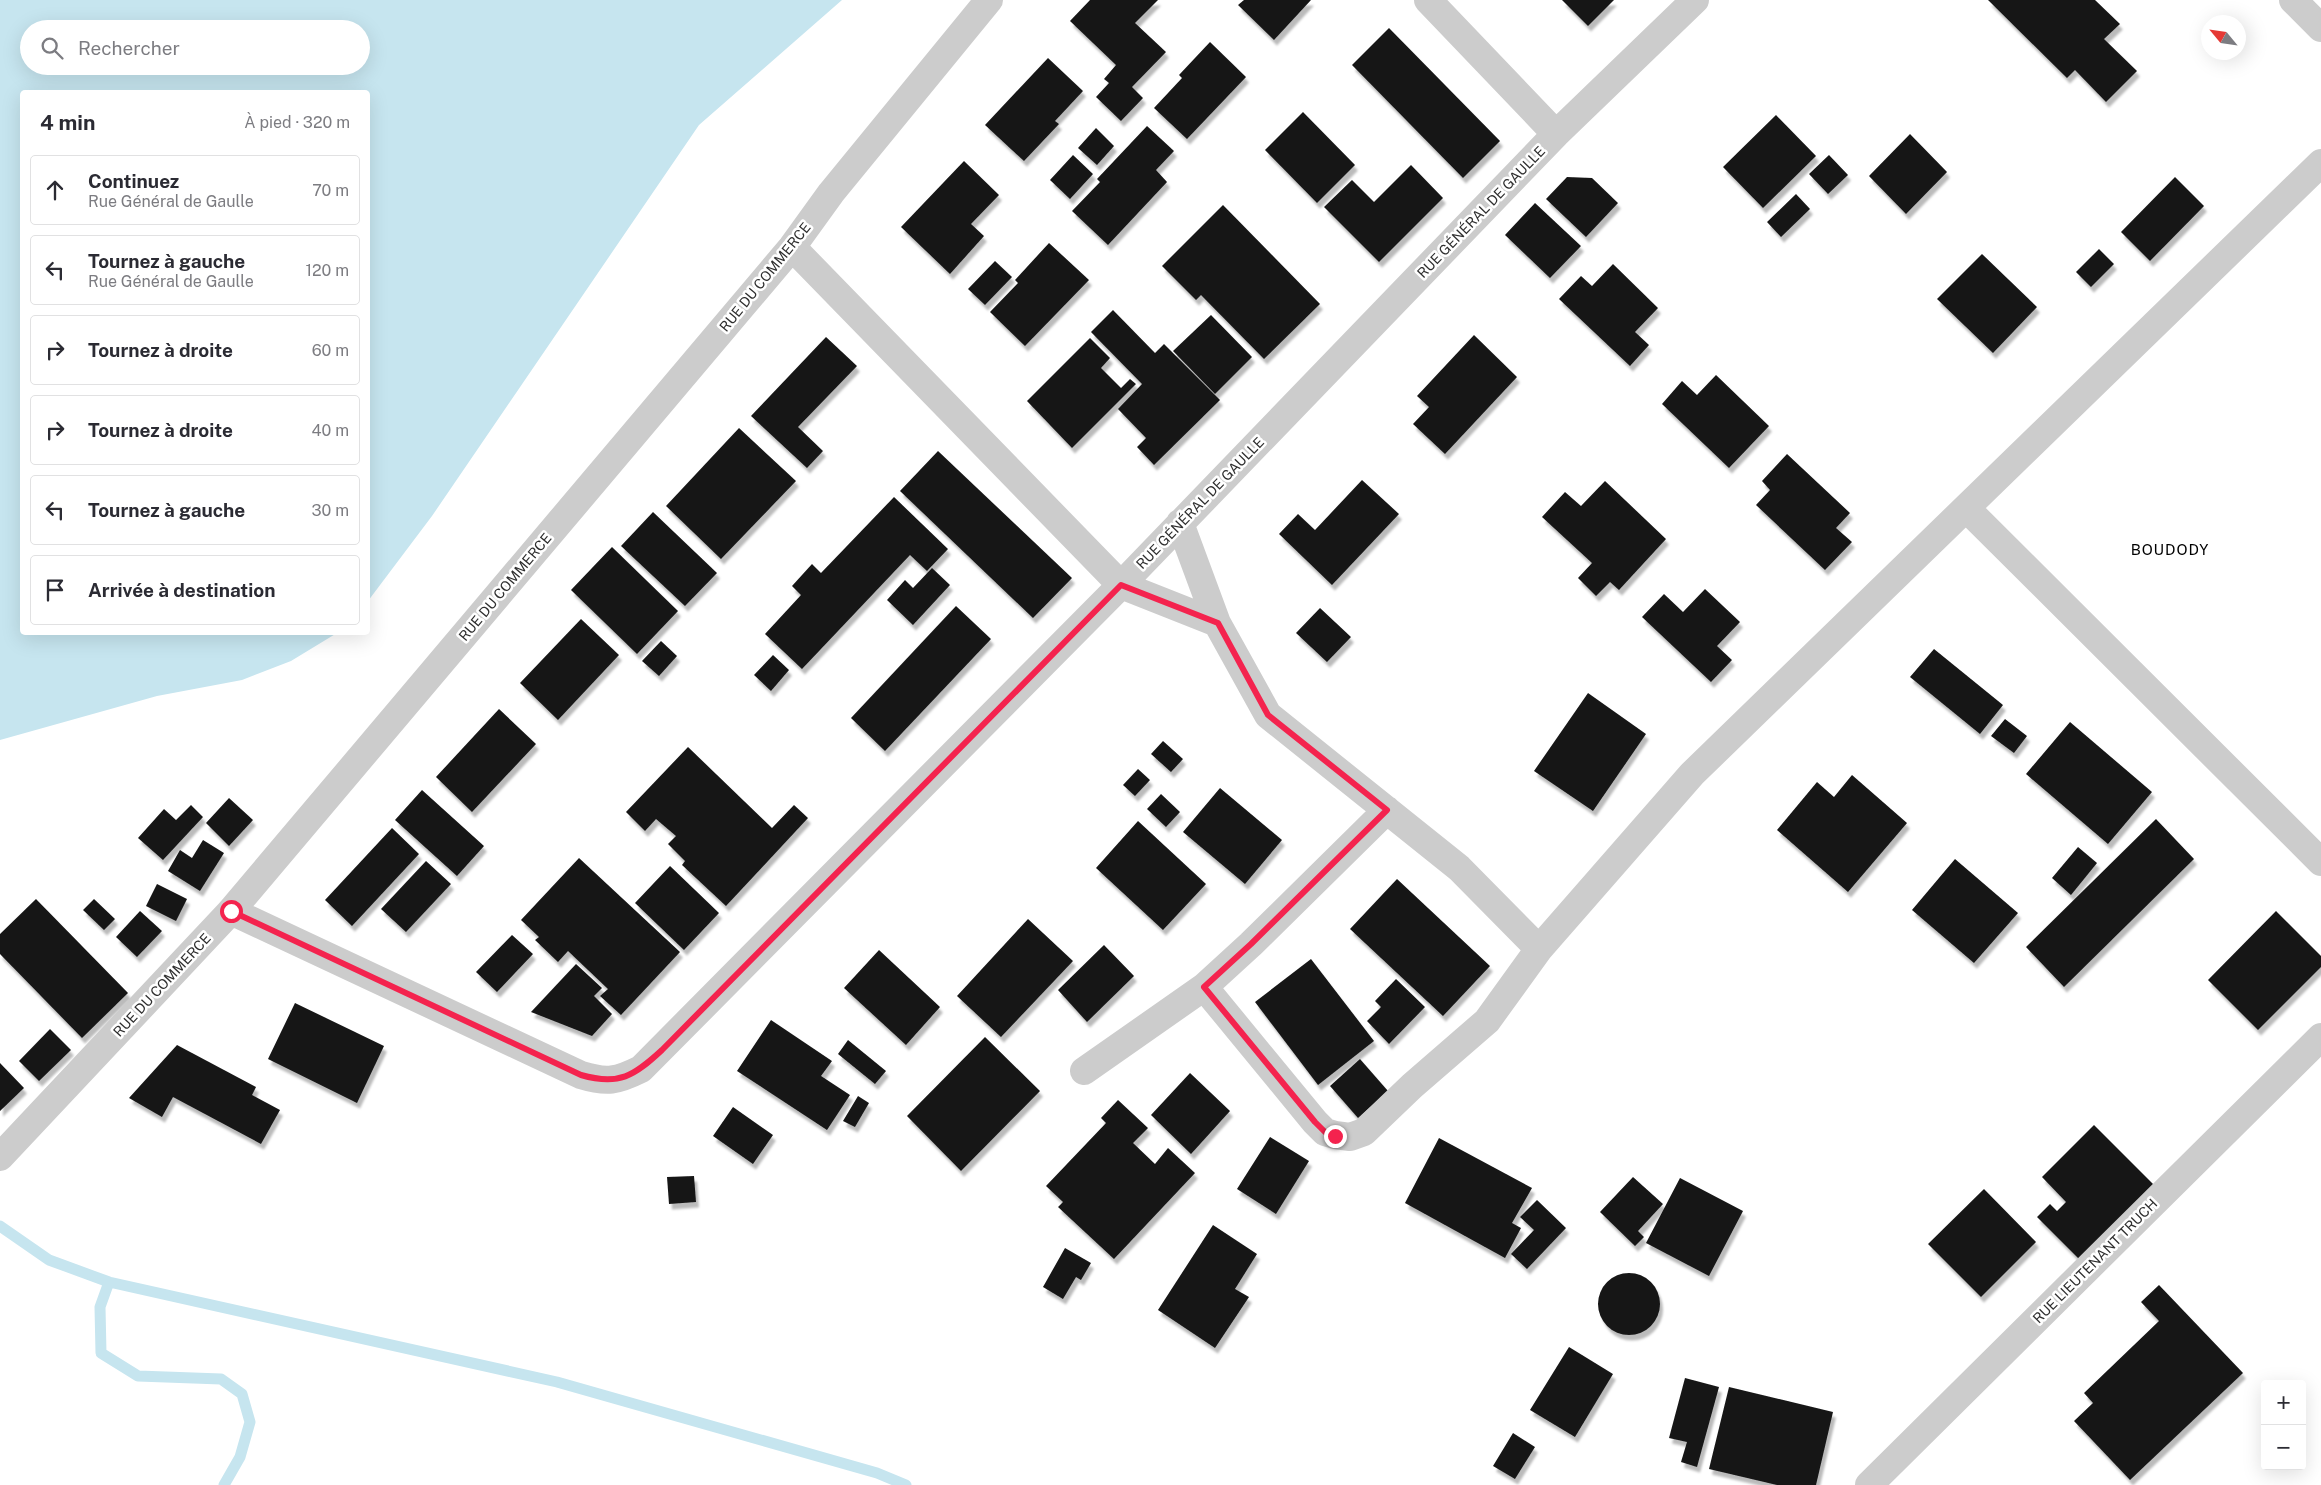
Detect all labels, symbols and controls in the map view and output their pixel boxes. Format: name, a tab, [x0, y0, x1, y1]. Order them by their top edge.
north arrow	[2201, 15, 2246, 60]
search box	[20, 20, 370, 75]
icon: search	[38, 34, 66, 62]
text: Rechercher	[78, 37, 180, 59]
text: 4 min	[40, 110, 95, 135]
text: À pied · 320 m	[244, 113, 350, 132]
street label: RUE GÉNÉRAL DE GAULLE	[1413, 142, 1548, 281]
text: Continuez	[88, 170, 179, 192]
icon: ahead	[41, 176, 69, 204]
text: 70 m	[312, 181, 349, 200]
text: Rue Général de Gaulle	[88, 192, 254, 211]
street label: RUE DU COMMERCE	[716, 219, 814, 335]
text: Tournez à gauche	[88, 250, 245, 272]
icon: left	[41, 256, 69, 284]
text: 120 m	[305, 261, 349, 280]
text: Rue Général de Gaulle	[88, 272, 254, 291]
icon: right	[41, 336, 69, 364]
text: Tournez à droite	[88, 339, 233, 361]
text: 60 m	[312, 341, 349, 360]
icon: right	[41, 416, 69, 444]
text: Tournez à droite	[88, 419, 233, 441]
text: 40 m	[311, 421, 349, 440]
street label: RUE GÉNÉRAL DE GAULLE	[1132, 433, 1267, 572]
icon: left	[41, 496, 69, 524]
text: Tournez à gauche	[88, 499, 245, 521]
text: 30 m	[312, 501, 349, 520]
street label: RUE DU COMMERCE	[455, 530, 555, 644]
district label: BOUDODY	[2131, 541, 2209, 558]
icon: arrive	[41, 576, 69, 604]
text: Arrivée à destination	[88, 579, 276, 601]
route start	[220, 900, 243, 923]
street label: RUE DU COMMERCE	[110, 930, 214, 1040]
route end	[1324, 1125, 1347, 1148]
street label: RUE LIEUTENANT TRUCH	[2030, 1196, 2160, 1326]
map controls	[2261, 1380, 2306, 1470]
button: +	[2261, 1380, 2306, 1425]
button: −	[2261, 1425, 2306, 1470]

